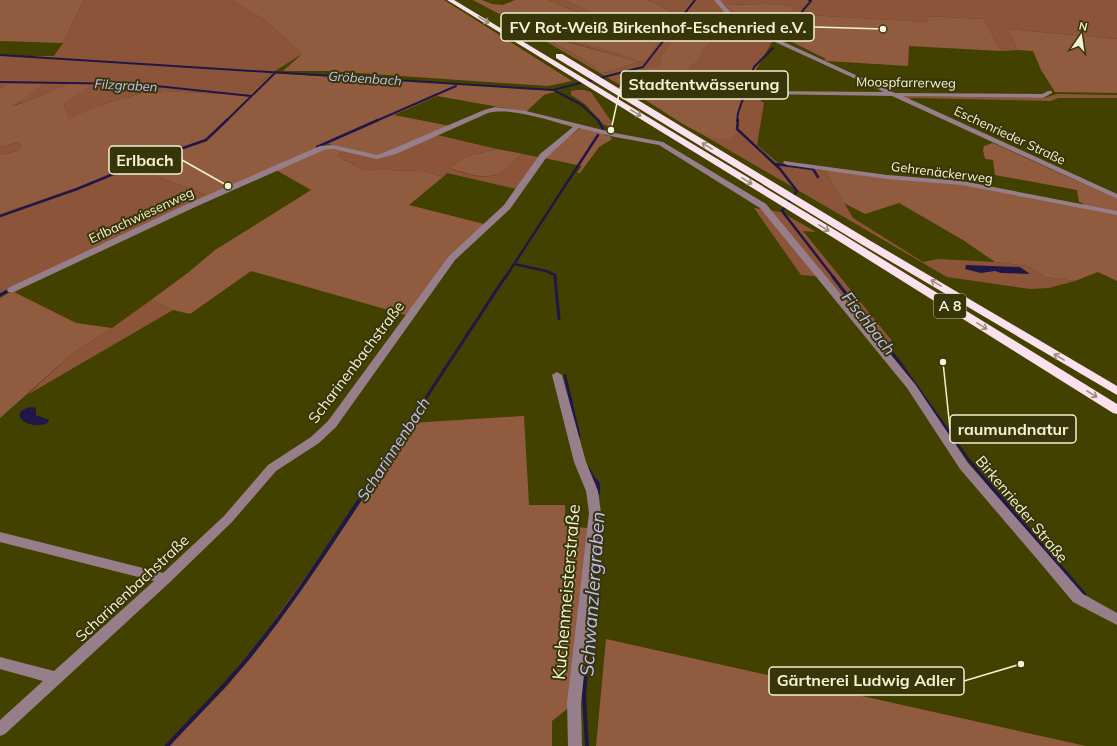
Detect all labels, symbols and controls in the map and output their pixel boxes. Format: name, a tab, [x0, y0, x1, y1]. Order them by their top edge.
callout: FV Rot-Weiß Birkenhof-Eschenried e.V.	[501, 13, 814, 41]
north arrow	[1061, 16, 1101, 56]
one-way arrow	[478, 17, 490, 25]
text: FV Rot-Weiß Birkenhof-Eschenried e.V.	[510, 17, 806, 37]
text: N	[1078, 19, 1089, 34]
water label: Gröbenbach	[328, 67, 402, 89]
callout: Stadtentwässerung	[621, 71, 788, 99]
street label: Moospfarrerweg	[856, 73, 956, 91]
text: Stadtentwässerung	[628, 74, 780, 94]
water label: Filzgraben	[94, 75, 158, 95]
street label: Eschenrieder Straße	[952, 102, 1068, 168]
one-way arrow	[630, 109, 642, 117]
one-way arrow	[701, 141, 713, 149]
callout: Erlbach	[109, 146, 182, 174]
text: Erlbach	[116, 150, 174, 170]
street label: Gehrenäckerweg	[890, 158, 994, 186]
one-way arrow	[741, 177, 753, 185]
street label: Erlbachwiesenweg	[86, 184, 196, 246]
one-way arrow	[818, 224, 830, 232]
one-way arrow	[930, 279, 942, 287]
water label: Fischbach	[838, 287, 900, 359]
road number: A 8	[934, 294, 966, 318]
street label: Scharinenbachstraße	[304, 297, 408, 427]
one-way arrow	[976, 322, 988, 330]
one-way arrow	[1053, 352, 1065, 360]
one-way arrow	[1086, 391, 1098, 399]
water label: Scharinnenbach	[352, 393, 434, 505]
callout: raumundnatur	[950, 415, 1076, 443]
text: raumundnatur	[958, 419, 1069, 439]
street label: Birkenrieder Straße	[972, 452, 1072, 566]
street label: Kuchenmeisterstraße	[547, 503, 585, 681]
water label: Schwanzlergraben	[574, 511, 610, 677]
street label: Scharinenbachstraße	[71, 531, 193, 645]
callout: Gärtnerei Ludwig Adler	[769, 667, 964, 695]
text: Gärtnerei Ludwig Adler	[777, 670, 956, 690]

